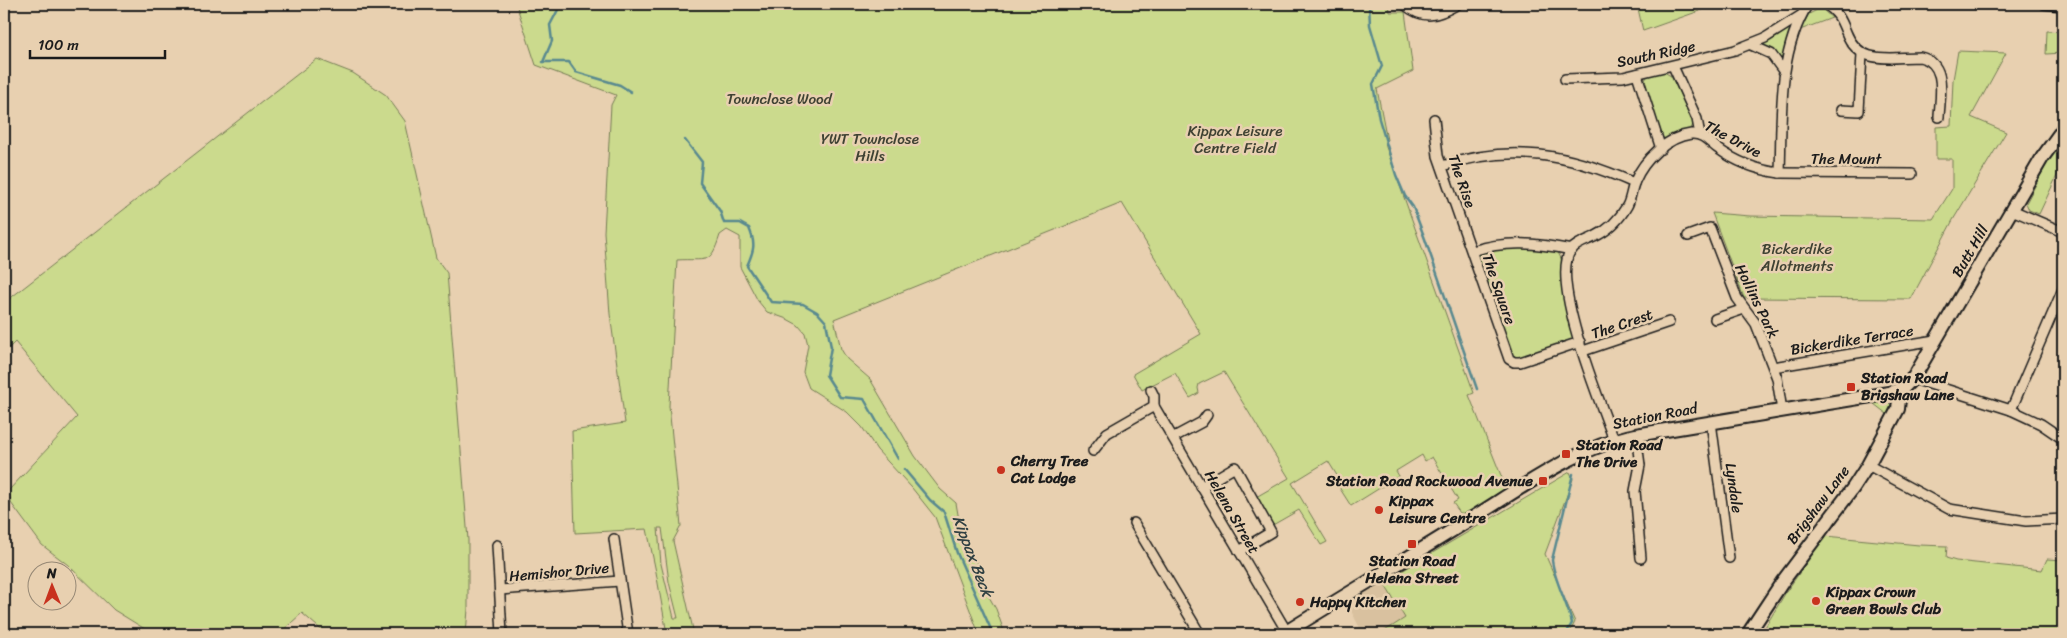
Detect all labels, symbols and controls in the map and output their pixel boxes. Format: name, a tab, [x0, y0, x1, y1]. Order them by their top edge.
scale bar	[30, 28, 165, 60]
text: 100 m	[38, 32, 79, 58]
street label: South Ridge	[1614, 33, 1698, 75]
park label: Townclose Wood	[726, 86, 833, 112]
street label: The Drive	[1700, 113, 1766, 165]
park label: Kippax Leisure Centre Field	[1188, 118, 1282, 161]
park label: YWT Townclose Hills	[821, 126, 919, 169]
street label: The Mount	[1811, 146, 1882, 172]
street label: The Rise	[1441, 151, 1483, 211]
street label: Butt Hill	[1944, 219, 1996, 282]
park label: Bickerdike Allotments	[1760, 236, 1833, 279]
street label: The Square	[1475, 250, 1523, 328]
street label: Hollins Park	[1728, 259, 1786, 343]
street label: The Crest	[1588, 301, 1657, 347]
street label: Bickerdike Terrace	[1789, 317, 1916, 363]
place label: Station Road Brigshaw Lane	[1860, 365, 1955, 408]
marker: Station Road Brigshaw Lane	[1845, 381, 1857, 393]
street label: Station Road	[1610, 395, 1701, 437]
place label: Station Road The Drive	[1575, 432, 1664, 475]
place label: Cherry Tree Cat Lodge	[1010, 448, 1089, 491]
marker: Station Road The Drive	[1560, 448, 1572, 460]
street label: Brigshaw Lane	[1779, 460, 1857, 550]
street label: Lyndale	[1718, 461, 1750, 515]
marker: Cherry Tree Cat Lodge	[995, 464, 1007, 476]
street label: Helena Street	[1197, 465, 1267, 559]
place label: Station Road Rockwood Avenue	[1325, 468, 1533, 494]
marker: Station Road Rockwood Avenue	[1537, 475, 1549, 487]
place label: Kippax Leisure Centre	[1388, 488, 1486, 531]
marker: Kippax Leisure Centre	[1373, 504, 1385, 516]
water label: Kippax Beck	[944, 511, 1003, 604]
marker: Station Road Helena Street	[1406, 538, 1418, 550]
place label: Station Road Helena Street	[1364, 548, 1459, 591]
street label: Hemishor Drive	[508, 555, 610, 589]
north arrow	[28, 560, 78, 610]
text: N	[46, 561, 57, 586]
place label: Kippax Crown Green Bowls Club	[1825, 579, 1942, 622]
place label: Happy Kitchen	[1309, 589, 1407, 615]
marker: Kippax Crown Green Bowls Club	[1810, 595, 1822, 607]
marker: Happy Kitchen	[1294, 596, 1306, 608]

